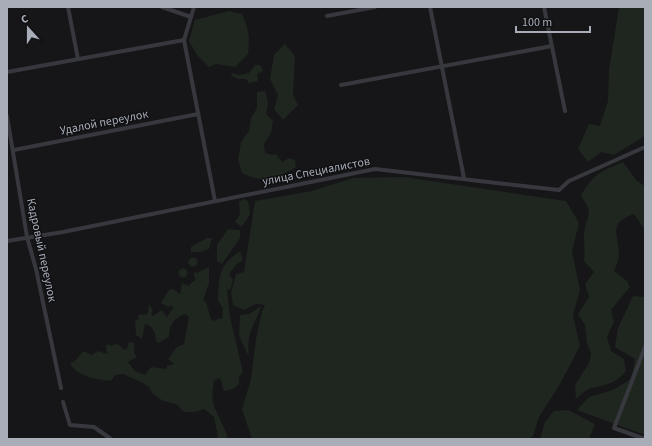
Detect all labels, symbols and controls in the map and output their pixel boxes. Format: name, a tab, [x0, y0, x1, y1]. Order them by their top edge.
north arrow	[8, 8, 48, 48]
scale bar	[516, 8, 590, 34]
text: С	[19, 11, 31, 27]
text: 100 m	[522, 14, 552, 31]
street label: Удалой переулок	[58, 106, 150, 139]
street label: улица Специалистов	[261, 153, 371, 190]
street label: Кадровый переулок	[22, 197, 61, 304]

